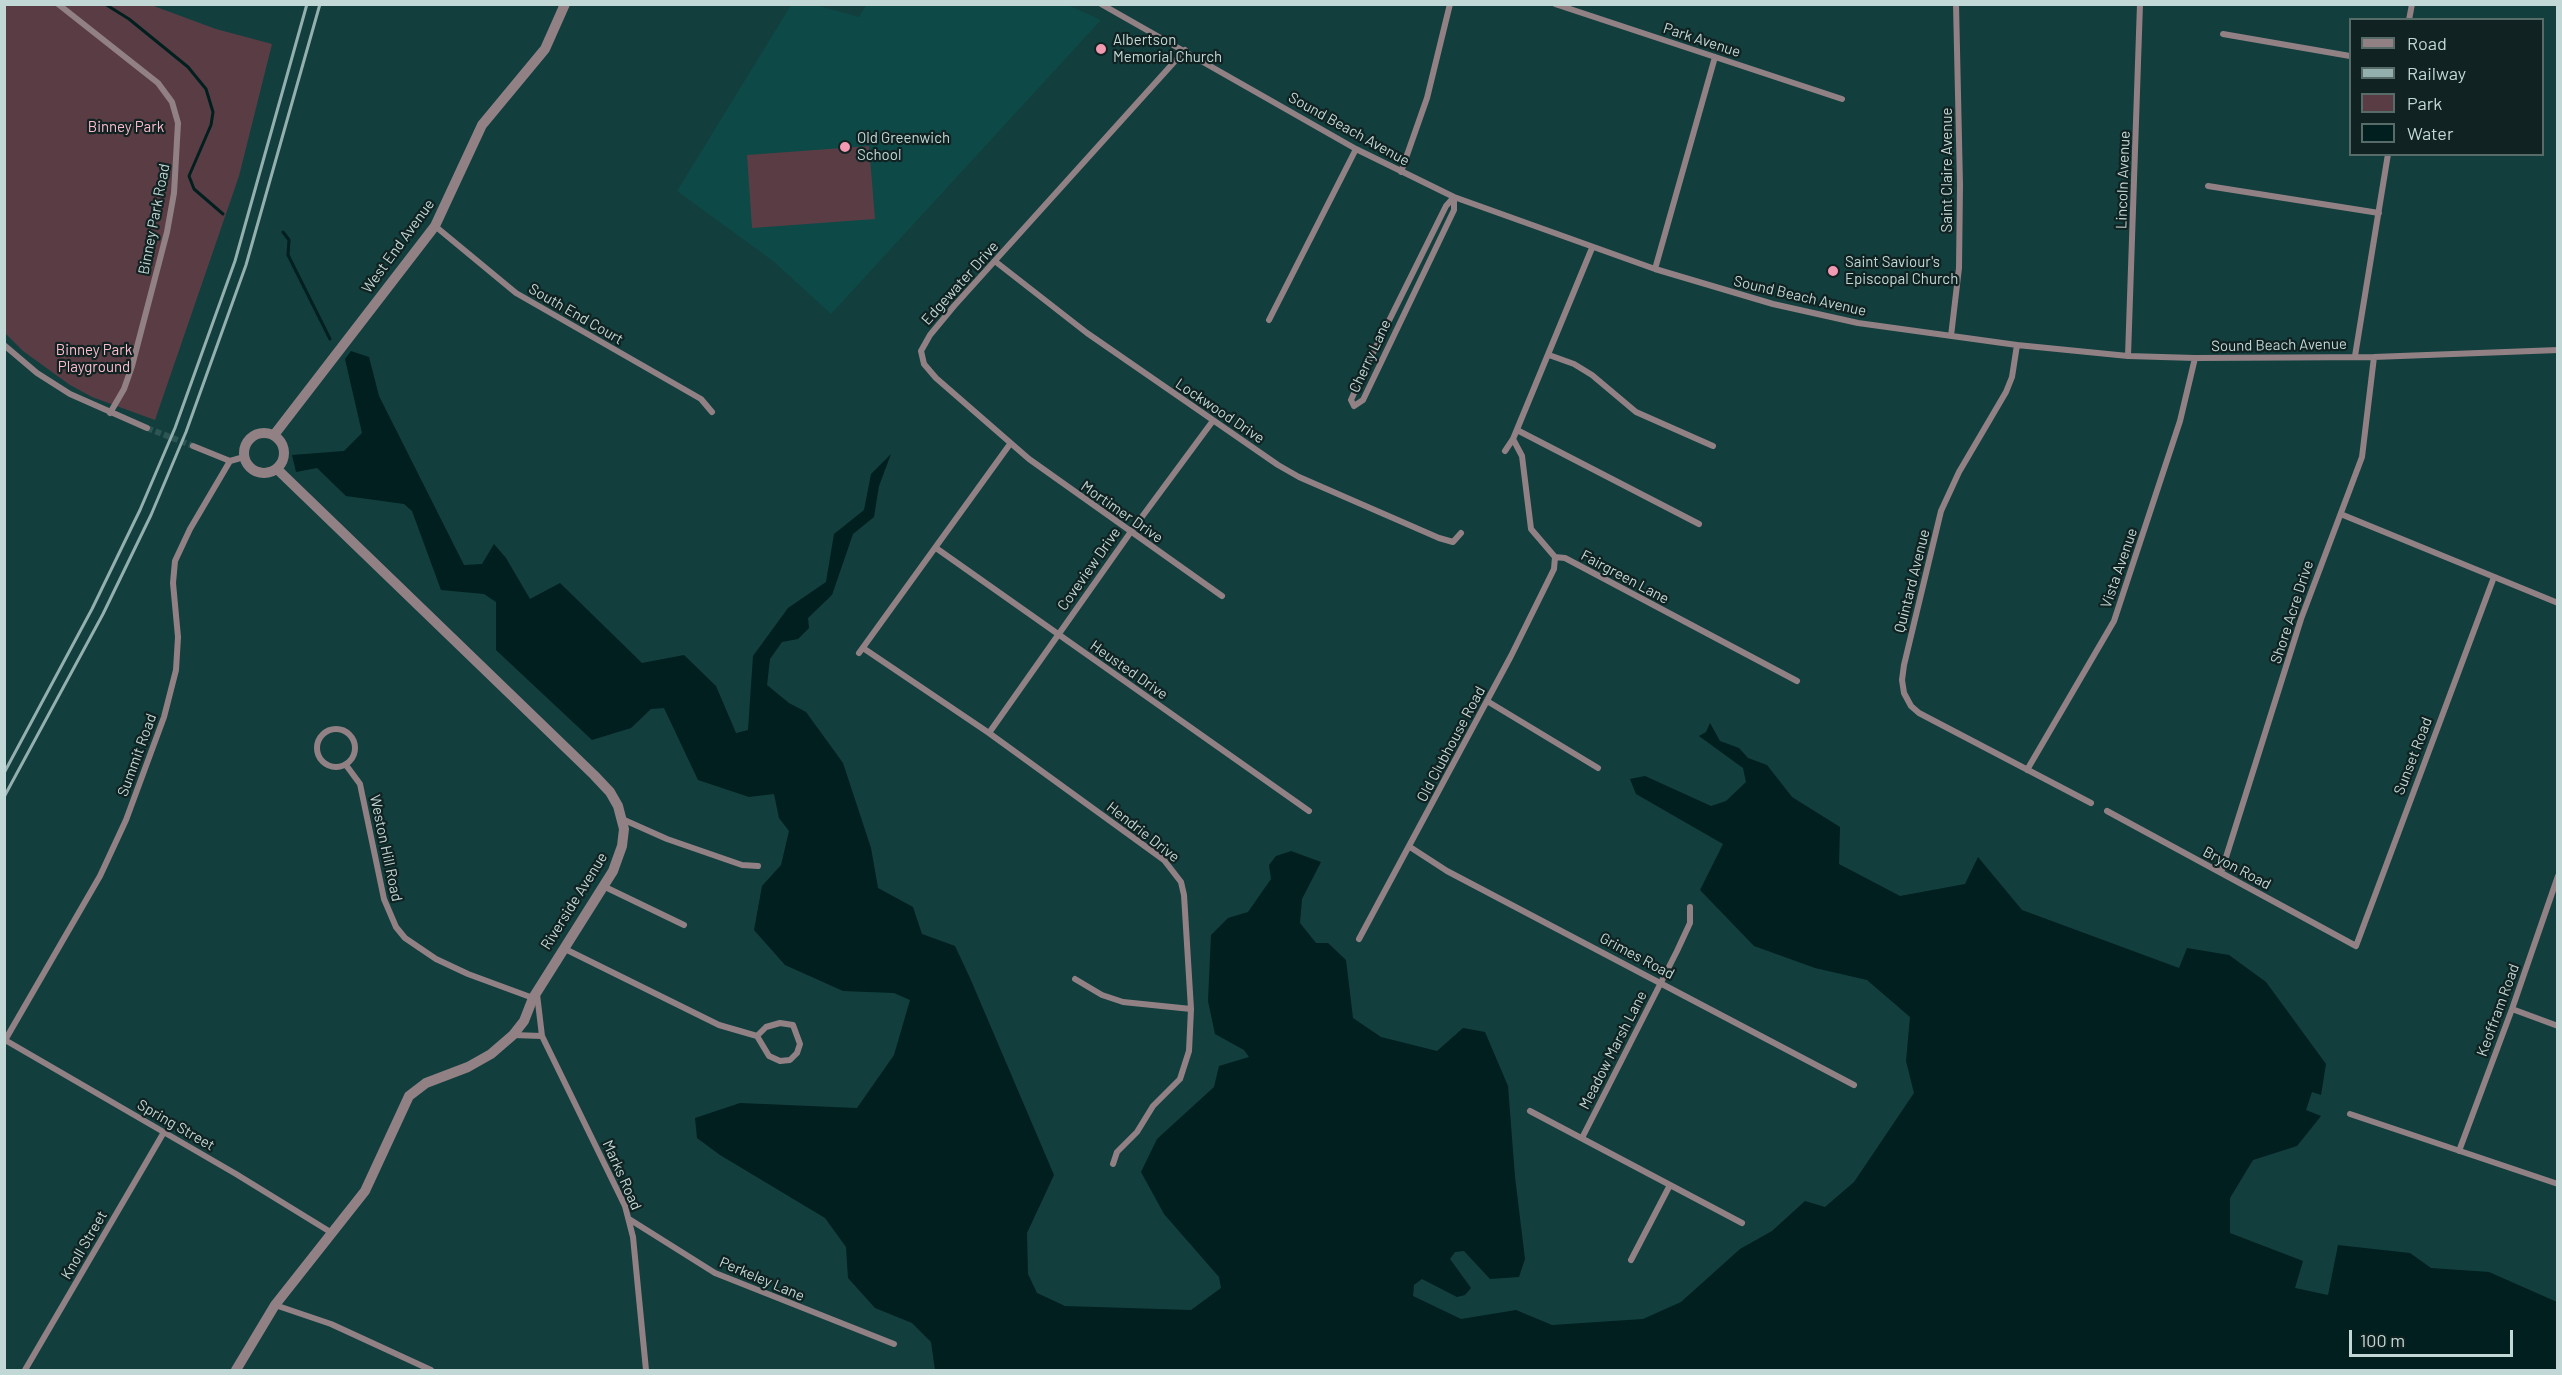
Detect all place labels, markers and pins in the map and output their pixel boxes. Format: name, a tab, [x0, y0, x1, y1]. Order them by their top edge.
place label: Albertson Memorial Church	[1113, 31, 1222, 66]
marker: Albertson Memorial Church	[1094, 42, 1108, 56]
place label: Old Greenwich School	[857, 129, 950, 164]
marker: Old Greenwich School	[838, 140, 852, 154]
place label: Saint Saviour's Episcopal Church	[1845, 253, 1958, 288]
marker: Saint Saviour's Episcopal Church	[1826, 264, 1840, 278]

